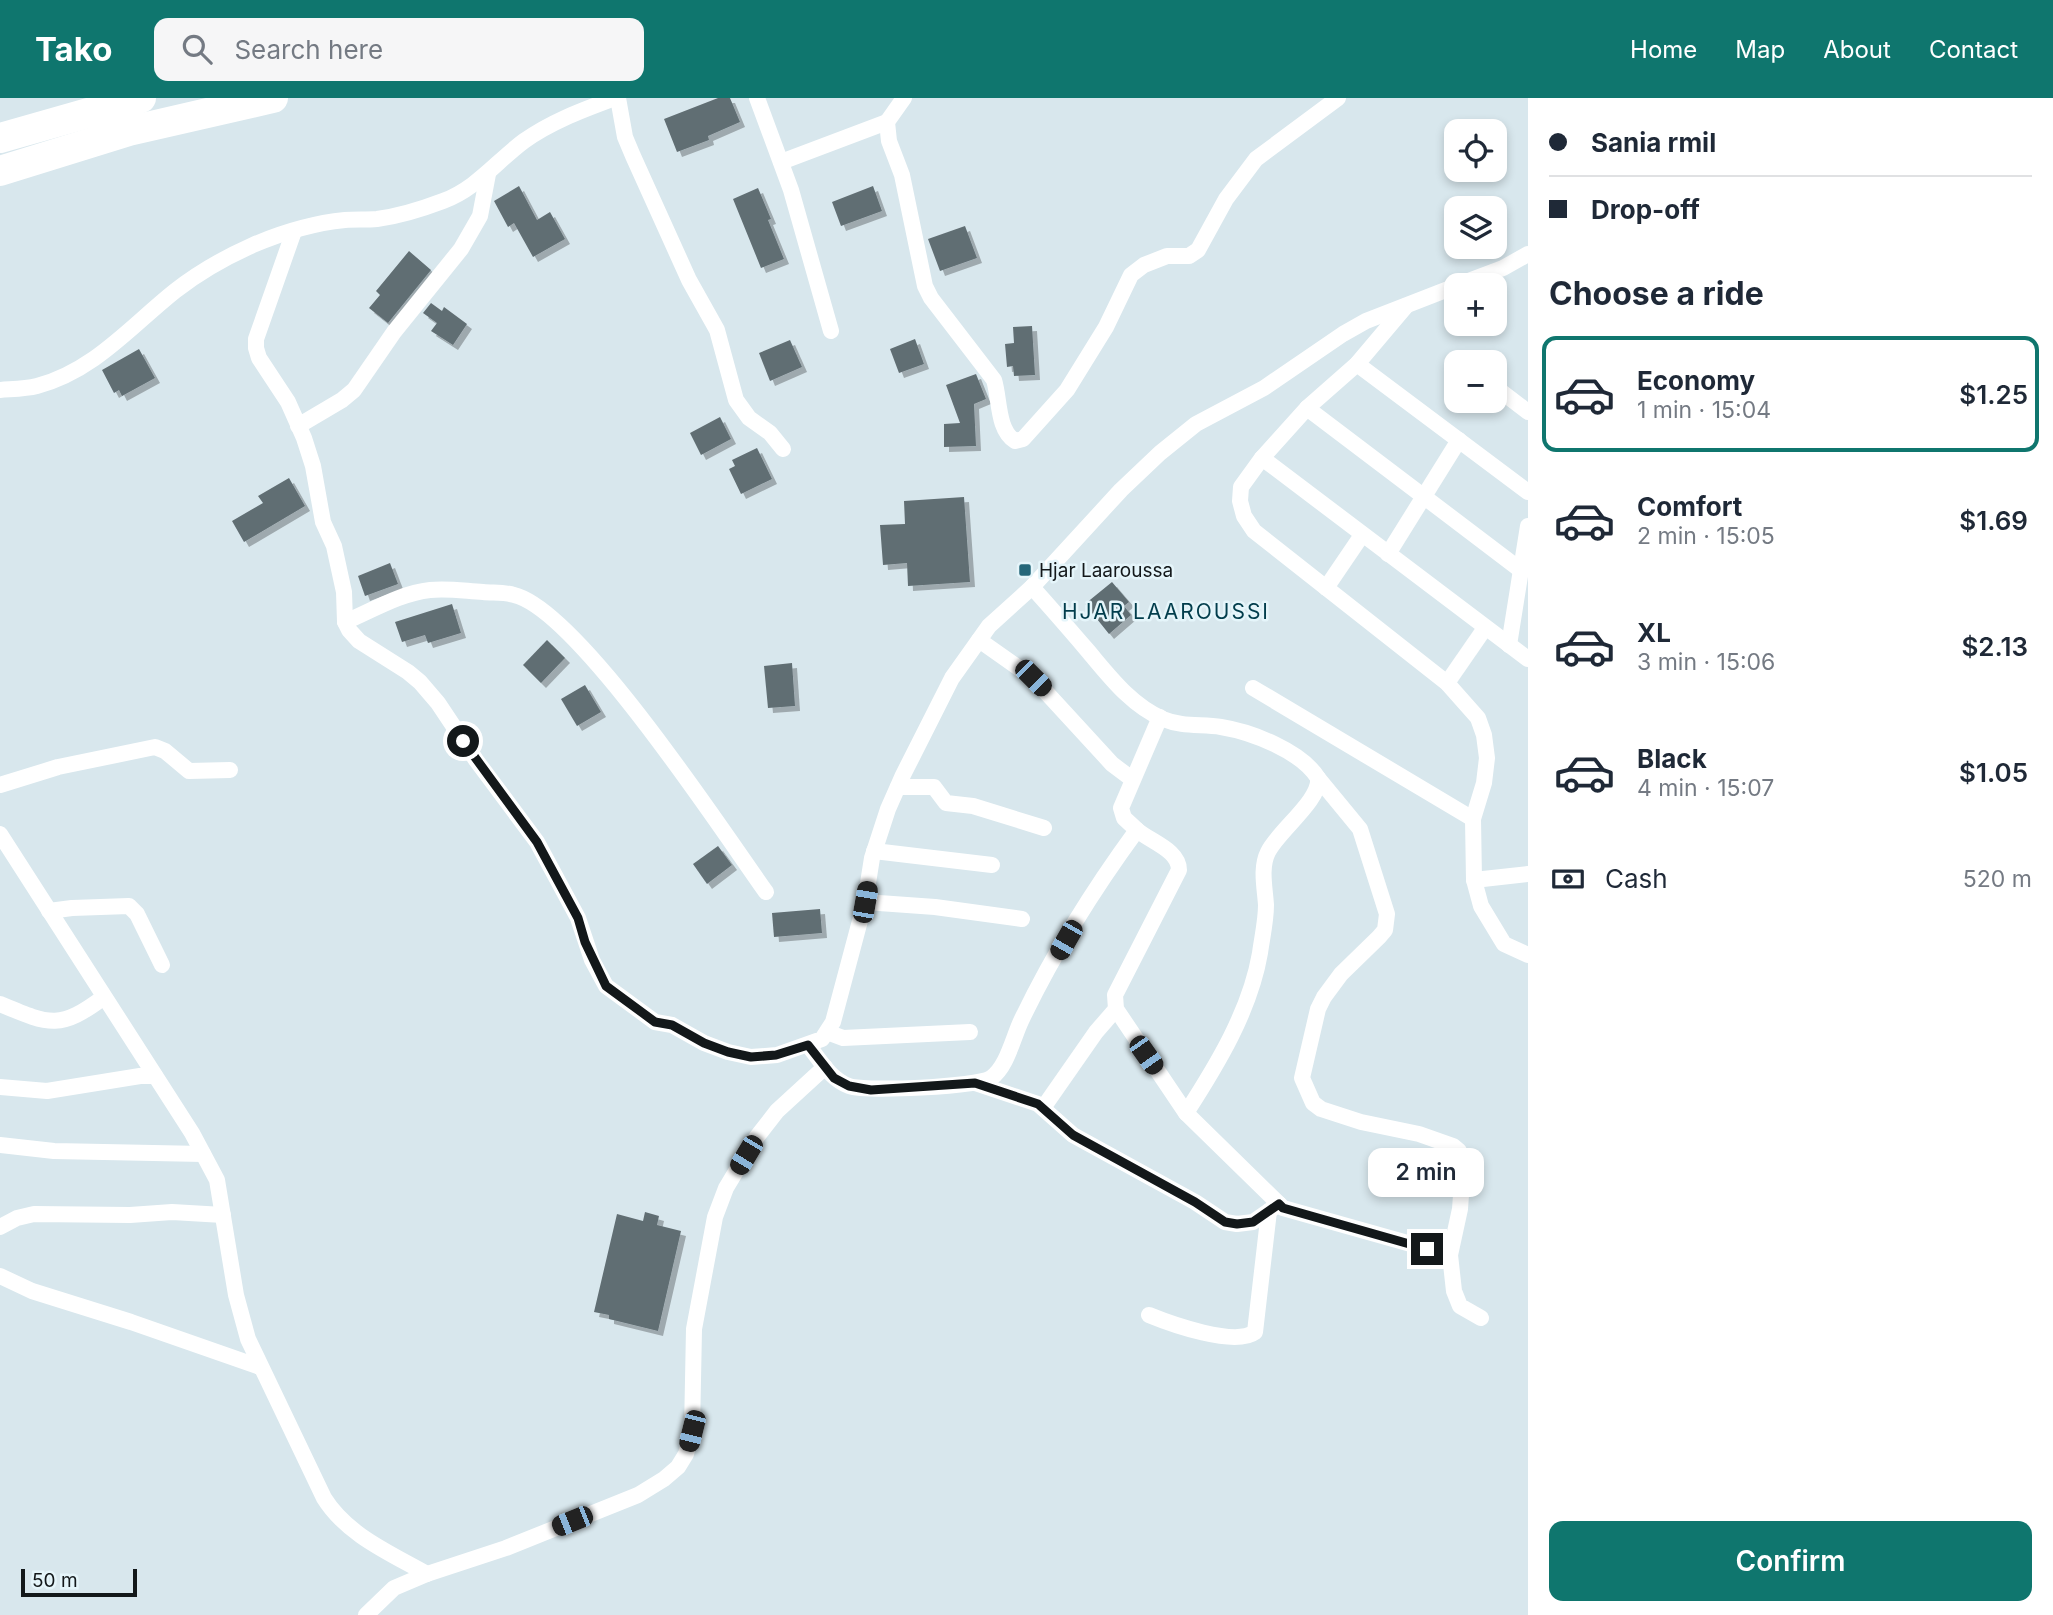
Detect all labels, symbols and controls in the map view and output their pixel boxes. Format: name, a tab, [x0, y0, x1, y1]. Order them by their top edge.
search box	[154, 18, 644, 81]
text: Tako	[35, 29, 112, 69]
icon: search	[178, 30, 216, 68]
text: Search here	[234, 34, 383, 65]
text: Home	[1630, 35, 1697, 64]
text: Map	[1735, 35, 1785, 64]
text: About	[1823, 35, 1891, 64]
text: Contact	[1929, 35, 2018, 64]
map controls	[1444, 119, 1507, 413]
button: locate	[1444, 119, 1507, 182]
text: Sania rmil	[1591, 127, 1716, 158]
text: Drop-off	[1591, 194, 1700, 225]
button: layers	[1444, 196, 1507, 259]
button: +	[1444, 273, 1507, 336]
text: Choose a ride	[1549, 274, 1764, 313]
button: −	[1444, 350, 1507, 413]
icon: car	[1553, 363, 1616, 426]
text: Economy	[1637, 365, 1755, 396]
text: $1.25	[1959, 379, 2028, 410]
text: 1 min · 15:04	[1637, 396, 1771, 424]
icon: car	[1553, 489, 1616, 552]
text: Comfort	[1637, 491, 1742, 522]
text: $1.69	[1959, 505, 2028, 536]
text: 2 min · 15:05	[1637, 522, 1775, 550]
place label: Hjar Laaroussa	[1039, 559, 1173, 582]
marker: Hjar Laaroussa	[1017, 562, 1033, 578]
district label: HJAR LAAROUSSI	[1062, 599, 1270, 624]
icon: car	[1553, 615, 1616, 678]
text: XL	[1637, 617, 1671, 648]
text: $2.13	[1961, 631, 2028, 662]
text: 3 min · 15:06	[1637, 648, 1775, 676]
car	[1011, 656, 1056, 700]
route start	[447, 725, 479, 757]
icon: car	[1553, 741, 1616, 804]
text: Black	[1637, 743, 1707, 774]
text: $1.05	[1959, 757, 2028, 788]
text: 4 min · 15:07	[1637, 774, 1774, 802]
icon: cash	[1549, 860, 1587, 898]
text: Cash	[1605, 863, 1668, 894]
text: 520 m	[1963, 865, 2032, 893]
car	[852, 879, 879, 925]
car	[1047, 917, 1086, 963]
car	[1126, 1032, 1167, 1078]
car	[727, 1132, 766, 1178]
callout: 2 min	[1369, 1148, 1485, 1196]
text: 2 min	[1396, 1158, 1456, 1186]
route end	[1411, 1233, 1443, 1265]
car	[677, 1408, 708, 1454]
car	[549, 1503, 596, 1539]
button: Confirm	[1549, 1521, 2032, 1601]
scale bar	[21, 1566, 136, 1598]
text: 50 m	[32, 1569, 78, 1592]

